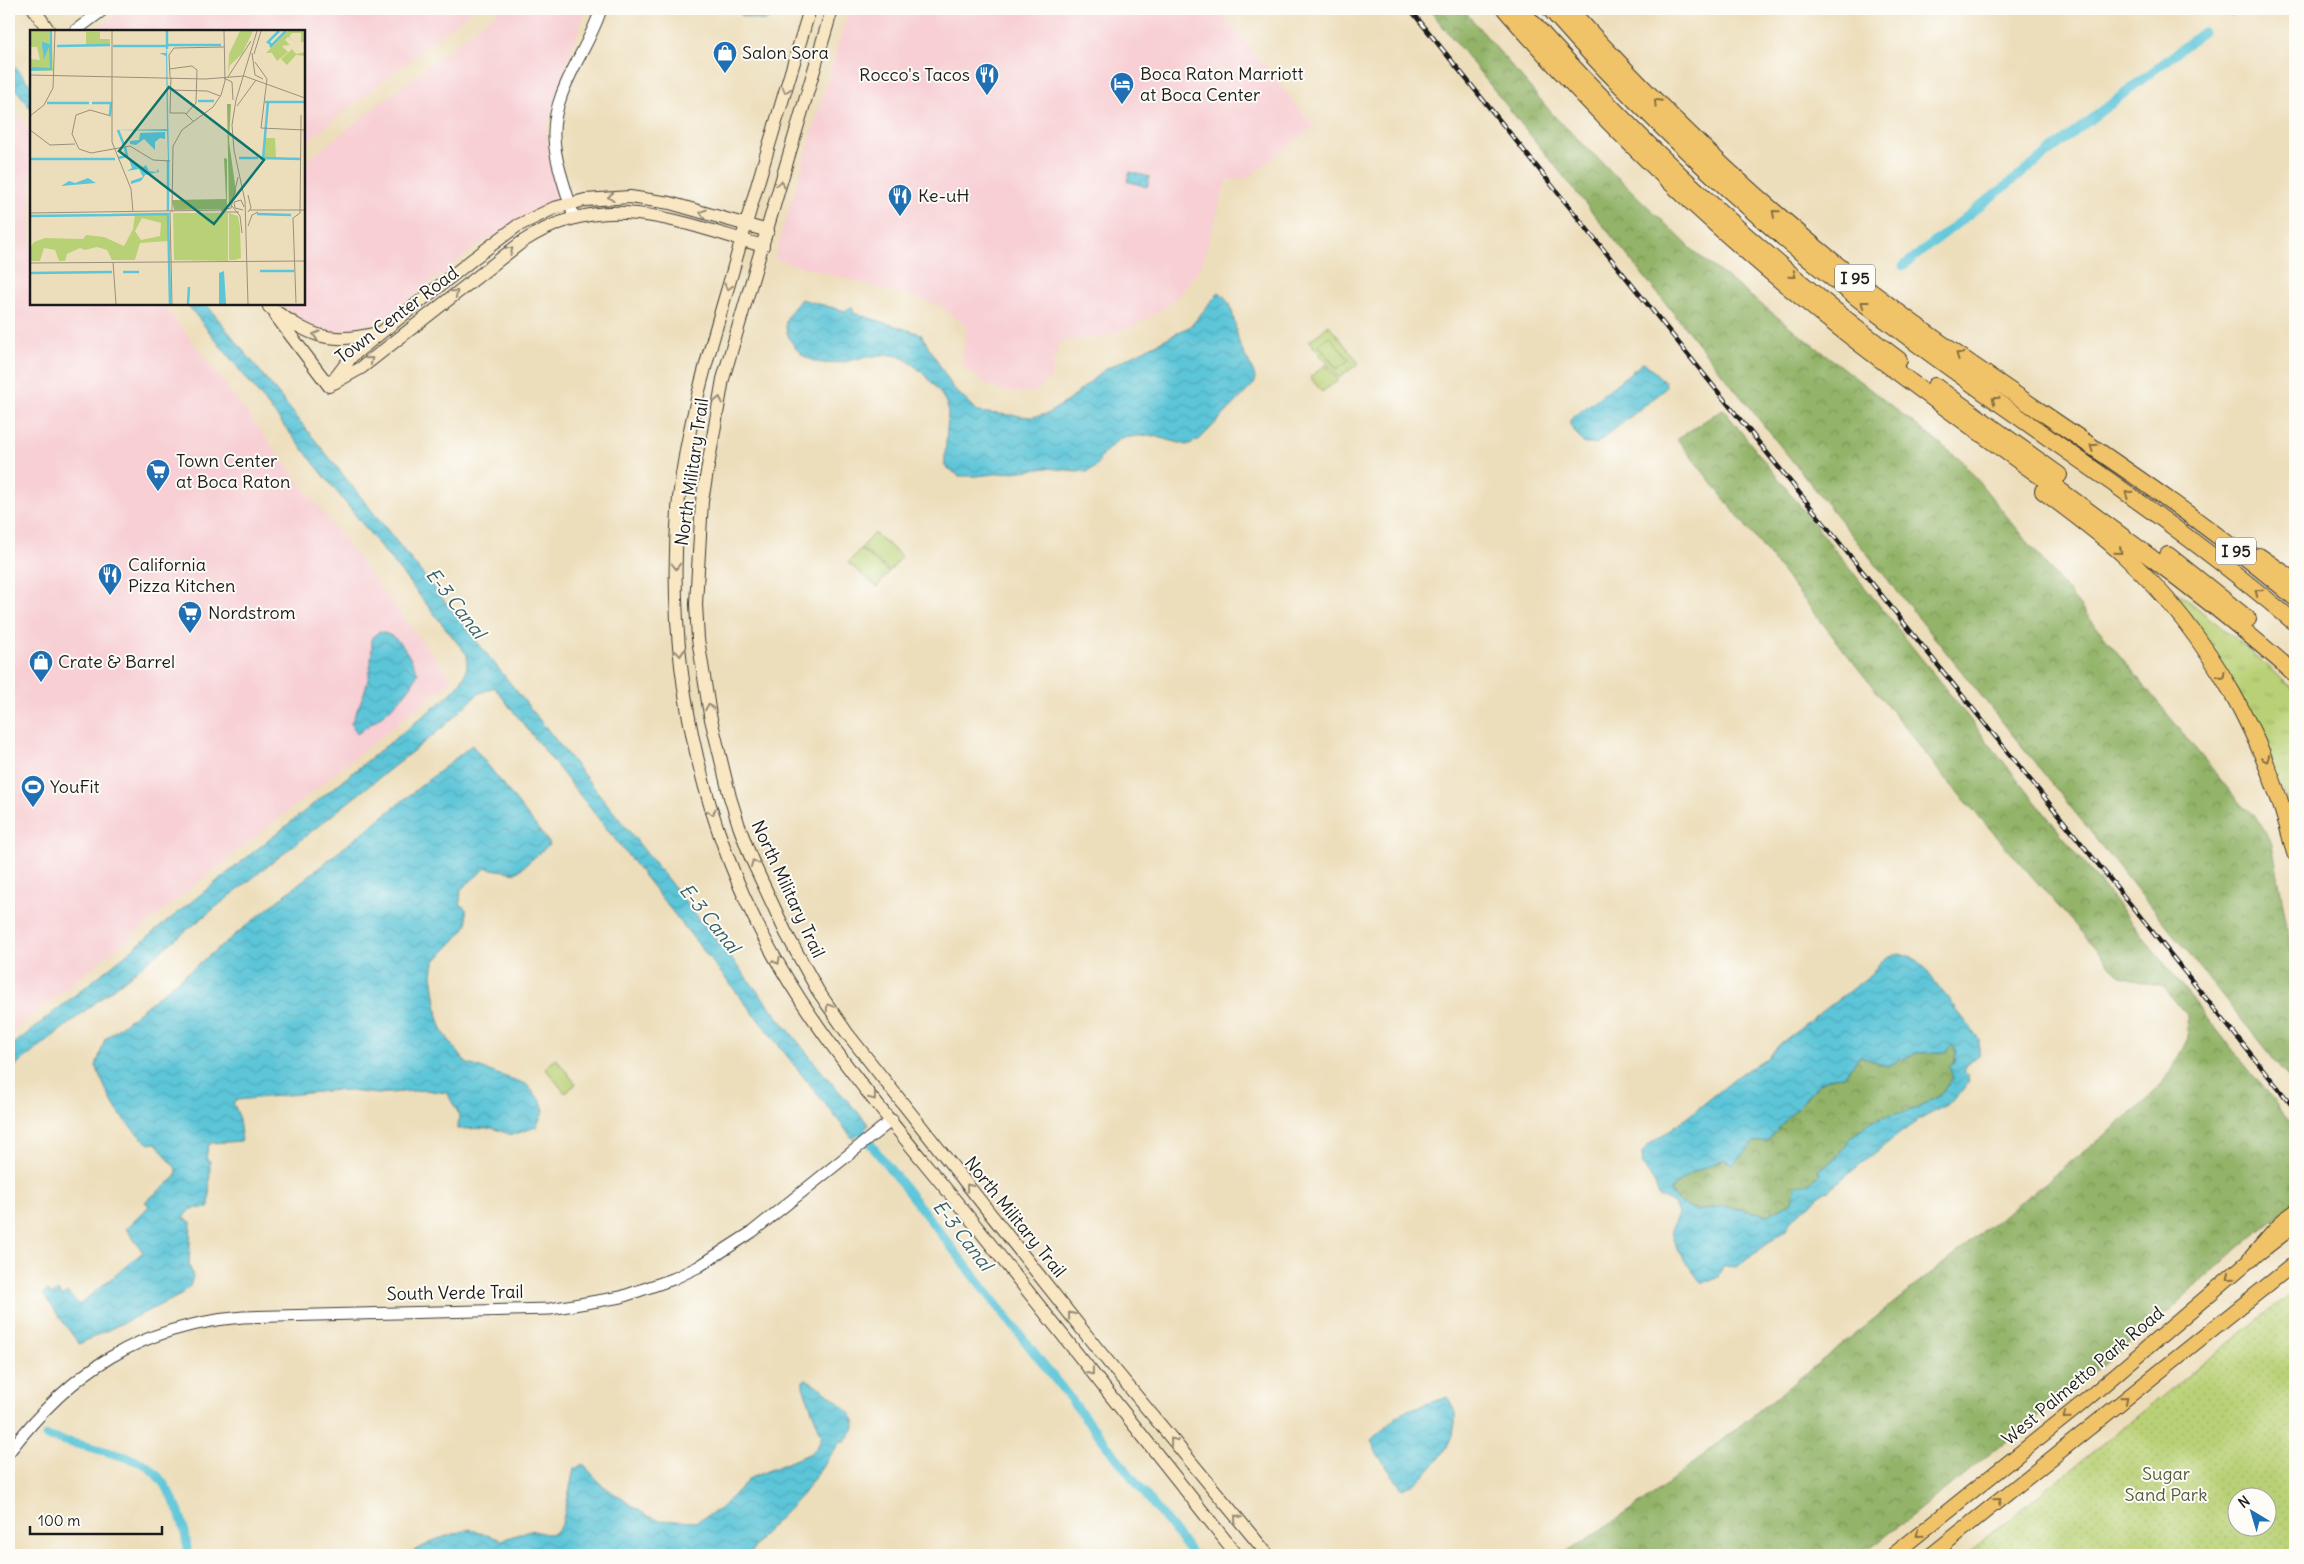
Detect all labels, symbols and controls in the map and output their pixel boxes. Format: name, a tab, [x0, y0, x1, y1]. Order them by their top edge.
inset map	[30, 30, 305, 305]
shop icon: Salon Sora	[712, 40, 738, 74]
place label: Salon Sora	[742, 41, 829, 64]
restaurant icon: Rocco's Tacos	[974, 62, 1000, 96]
place label: Boca Raton Marriott at Boca Center	[1140, 62, 1304, 106]
place label: Rocco's Tacos	[859, 63, 970, 86]
hotel icon: Boca Raton Marriott at Boca Center	[1109, 71, 1135, 105]
one-way arrow	[781, 86, 791, 94]
one-way arrow	[1654, 99, 1663, 108]
one-way arrow	[776, 181, 786, 189]
restaurant icon: Ke-uH	[887, 183, 913, 217]
place label: Ke-uH	[918, 184, 970, 207]
one-way arrow	[607, 192, 615, 203]
one-way arrow	[699, 208, 707, 218]
one-way arrow	[1772, 210, 1781, 219]
one-way arrow	[504, 248, 513, 256]
street label: Town Center Road	[331, 261, 463, 368]
road number: I 95	[1835, 264, 1875, 292]
one-way arrow	[1787, 269, 1796, 278]
one-way arrow	[723, 282, 733, 290]
one-way arrow	[449, 291, 458, 299]
one-way arrow	[1860, 301, 1870, 310]
one-way arrow	[312, 331, 321, 341]
one-way arrow	[1956, 352, 1965, 361]
one-way arrow	[365, 357, 374, 366]
one-way arrow	[713, 395, 724, 404]
street label: North Military Trail	[670, 397, 713, 547]
one-way arrow	[1992, 397, 2001, 406]
one-way arrow	[2090, 444, 2099, 453]
place label: Town Center at Boca Raton	[176, 449, 290, 493]
supermarket icon: Town Center at Boca Raton	[145, 458, 171, 492]
one-way arrow	[2124, 491, 2134, 500]
road number: I 95	[2216, 538, 2256, 564]
one-way arrow	[2113, 545, 2122, 554]
place label: California Pizza Kitchen	[128, 553, 235, 597]
restaurant icon: California Pizza Kitchen	[97, 562, 123, 596]
one-way arrow	[671, 562, 681, 570]
water label: E-3 Canal	[421, 563, 493, 645]
one-way arrow	[2255, 589, 2264, 597]
supermarket icon: Nordstrom	[177, 600, 203, 634]
place label: Nordstrom	[208, 601, 296, 624]
shop icon: Crate & Barrel	[28, 649, 54, 683]
one-way arrow	[674, 649, 685, 657]
place label: Crate & Barrel	[58, 650, 175, 673]
one-way arrow	[2216, 670, 2225, 679]
one-way arrow	[704, 703, 715, 711]
one-way arrow	[2259, 754, 2270, 763]
sports icon: YouFit	[20, 774, 46, 808]
place label: YouFit	[50, 775, 100, 798]
one-way arrow	[706, 808, 716, 816]
street label: North Military Trail	[747, 816, 830, 961]
one-way arrow	[749, 859, 760, 868]
water label: E-3 Canal	[675, 878, 747, 960]
one-way arrow	[770, 956, 780, 965]
one-way arrow	[826, 1003, 835, 1013]
one-way arrow	[867, 1091, 876, 1100]
street label: North Military Trail	[960, 1152, 1071, 1282]
one-way arrow	[966, 1184, 975, 1193]
water label: E-3 Canal	[928, 1195, 1000, 1277]
one-way arrow	[2226, 1271, 2235, 1280]
street label: South Verde Trail	[386, 1280, 524, 1305]
street label: West Palmetto Park Road	[1997, 1301, 2169, 1450]
one-way arrow	[1068, 1312, 1076, 1321]
one-way arrow	[1086, 1366, 1094, 1375]
one-way arrow	[2119, 1397, 2128, 1405]
one-way arrow	[2063, 1411, 2072, 1419]
one-way arrow	[1170, 1438, 1179, 1447]
park label: Sugar Sand Park	[2125, 1462, 2207, 1506]
north arrow	[2226, 1486, 2276, 1536]
text: N	[2235, 1492, 2253, 1512]
one-way arrow	[1992, 1499, 2001, 1507]
scale bar	[30, 1504, 162, 1536]
text: 100 m	[38, 1511, 80, 1530]
one-way arrow	[1233, 1514, 1242, 1523]
one-way arrow	[1915, 1528, 1925, 1537]

